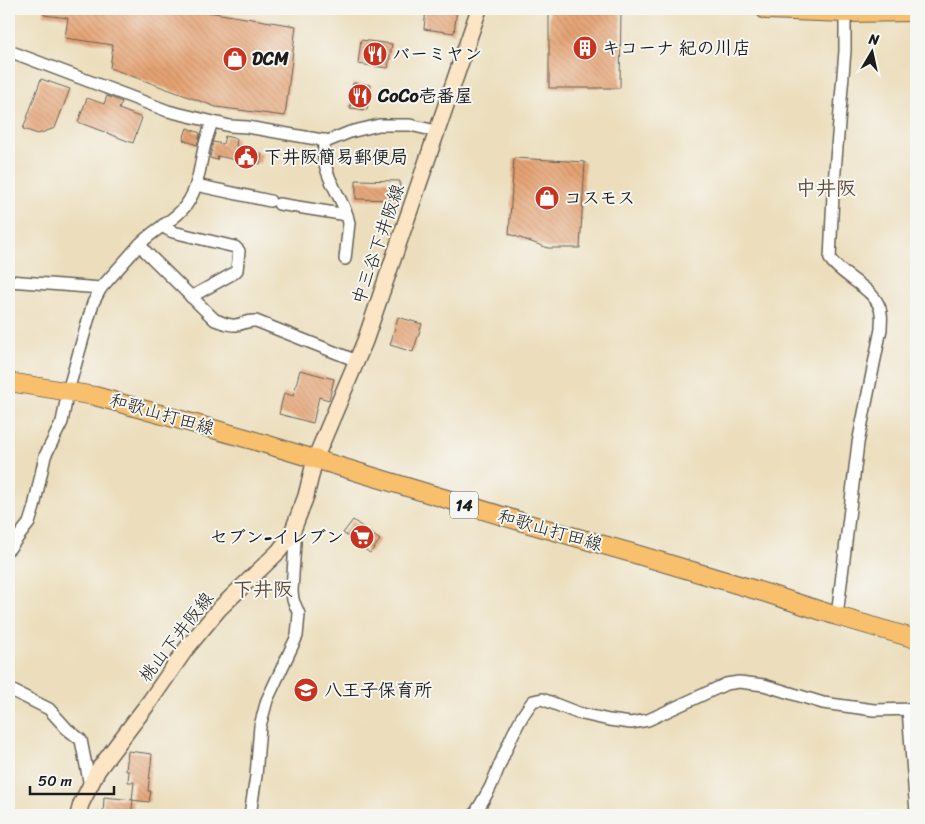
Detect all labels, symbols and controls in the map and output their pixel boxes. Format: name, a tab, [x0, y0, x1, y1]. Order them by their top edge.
text: N	[866, 26, 881, 53]
north arrow	[848, 28, 898, 78]
place label: キコーナ 紀の川店	[602, 32, 751, 64]
building icon: キコーナ 紀の川店	[572, 35, 598, 61]
place label: バーミヤン	[392, 38, 482, 70]
restaurant icon: バーミヤン	[362, 41, 388, 67]
place label: DCM	[252, 43, 289, 75]
shop icon: DCM	[222, 46, 248, 72]
place label: CoCo壱番屋	[377, 80, 473, 112]
restaurant icon: CoCo壱番屋	[347, 83, 373, 109]
place label: 下井阪簡易郵便局	[264, 141, 408, 173]
public building icon: 下井阪簡易郵便局	[233, 144, 259, 170]
district label: 中井阪	[796, 171, 856, 206]
street label: 中三谷下井阪線	[342, 179, 414, 309]
place label: コスモス	[564, 182, 635, 214]
shop icon: コスモス	[534, 185, 560, 211]
street label: 和歌山打田線	[106, 384, 218, 444]
road number: 14	[450, 492, 478, 518]
street label: 和歌山打田線	[494, 500, 606, 560]
place label: セブン-イレブン	[210, 521, 344, 553]
supermarket icon: セブン-イレブン	[349, 524, 375, 550]
district label: 下井阪	[233, 572, 293, 607]
street label: 桃山下井阪線	[130, 585, 222, 689]
place label: 八王子保育所	[324, 674, 432, 706]
school or university icon: 八王子保育所	[293, 677, 319, 703]
scale bar	[30, 764, 114, 796]
text: 50 m	[38, 768, 73, 794]

